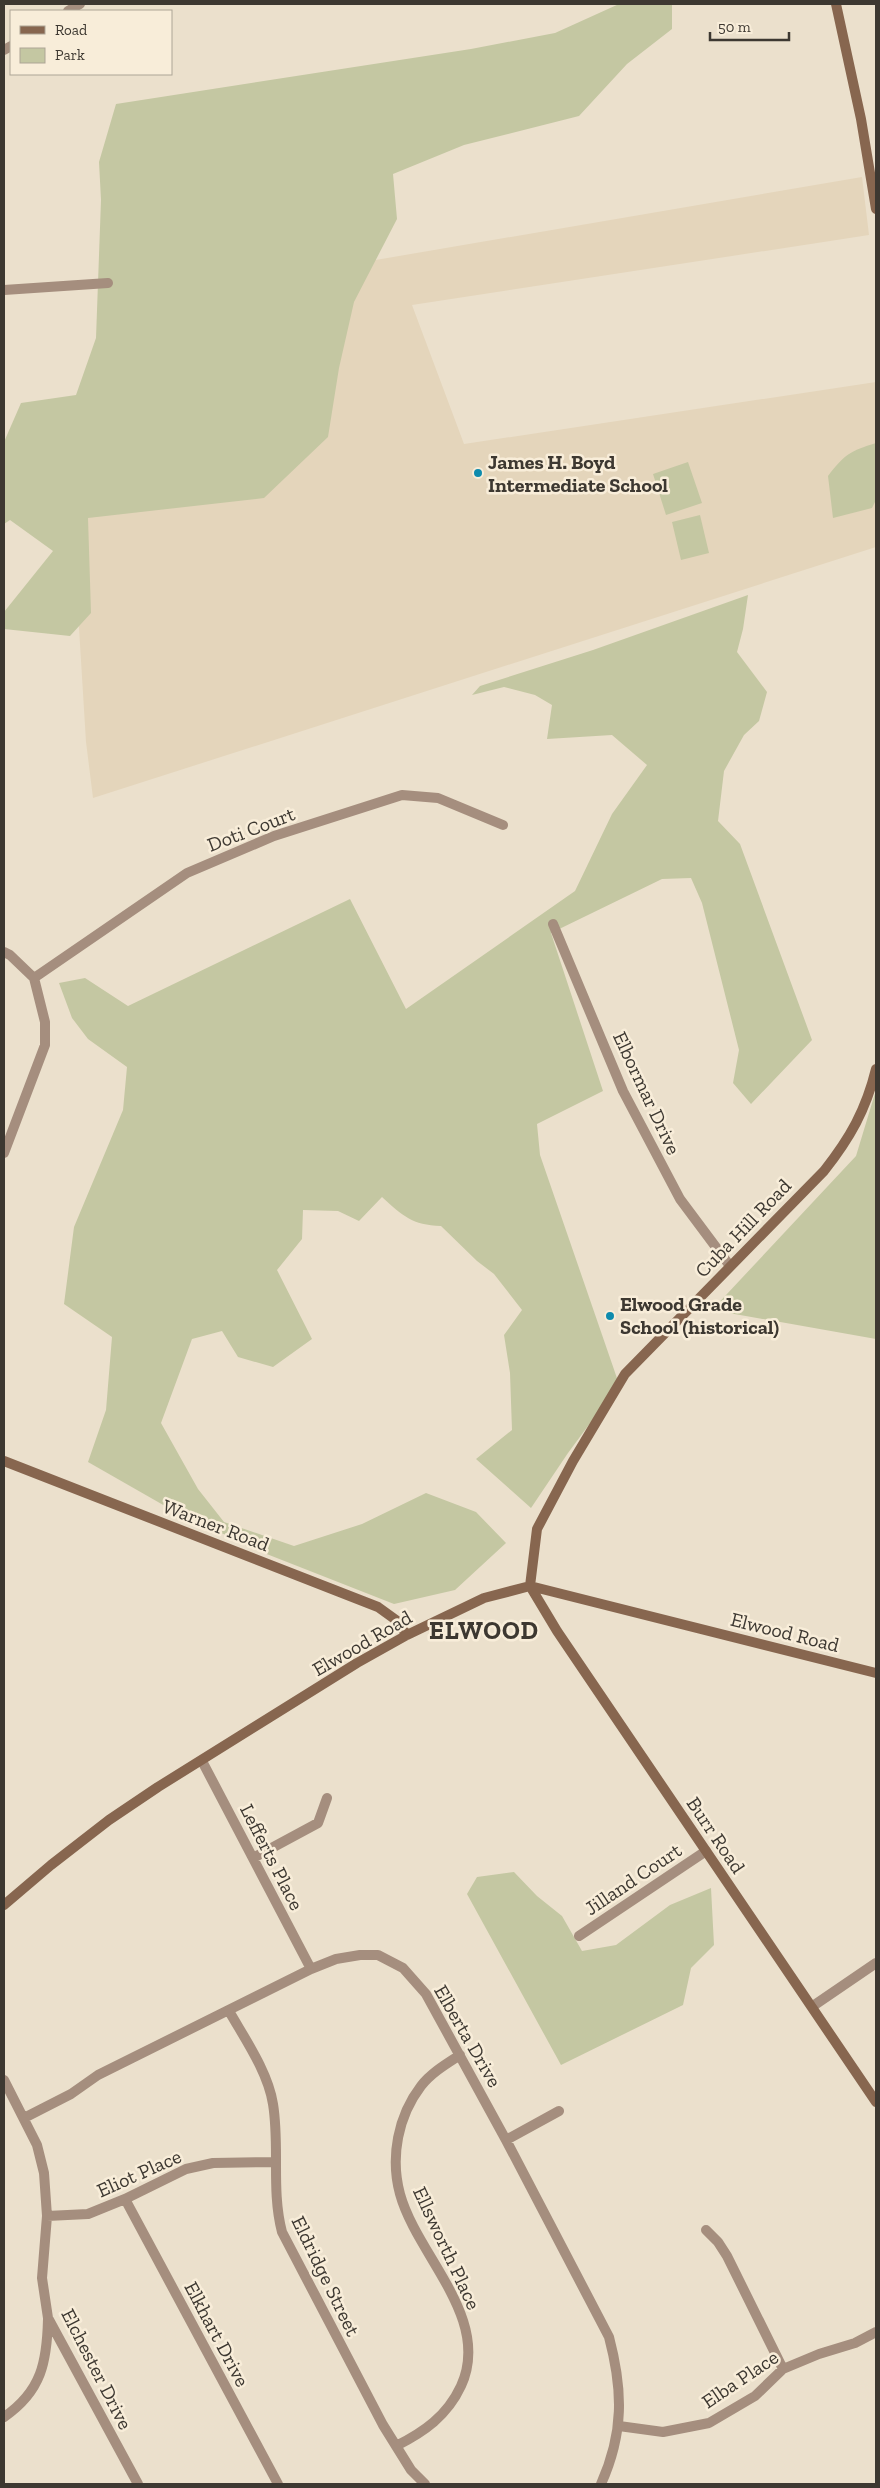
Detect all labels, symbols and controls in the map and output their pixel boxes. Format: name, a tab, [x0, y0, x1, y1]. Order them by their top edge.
legend	[10, 10, 172, 75]
scale bar	[710, 10, 789, 42]
text: 50 m	[718, 18, 751, 36]
text: Road	[55, 21, 88, 39]
text: Park	[55, 46, 85, 64]
place label: James H. Boyd Intermediate School	[488, 450, 668, 497]
marker: James H. Boyd Intermediate School	[472, 467, 484, 479]
street label: Doti Court	[204, 801, 299, 857]
street label: Elbormar Drive	[608, 1028, 686, 1158]
street label: Cuba Hill Road	[690, 1174, 796, 1282]
place label: Elwood Grade School (historical)	[620, 1292, 779, 1339]
marker: Elwood Grade School (historical)	[604, 1310, 616, 1322]
street label: Warner Road	[159, 1494, 273, 1556]
street label: Elwood Road	[308, 1605, 416, 1681]
street label: Elwood Road	[728, 1607, 842, 1657]
district label: ELWOOD	[429, 1615, 539, 1645]
street label: Burr Road	[682, 1792, 750, 1878]
street label: Lefferts Place	[235, 1800, 309, 1914]
street label: Jilland Court	[580, 1837, 687, 1920]
street label: Elberta Drive	[429, 1981, 507, 2091]
street label: Eliot Place	[93, 2144, 185, 2202]
street label: Ellsworth Place	[408, 2183, 486, 2313]
street label: Eldridge Street	[287, 2212, 366, 2340]
street label: Elkhart Drive	[179, 2277, 255, 2391]
street label: Elchester Drive	[56, 2305, 138, 2433]
street label: Elba Place	[697, 2345, 783, 2413]

